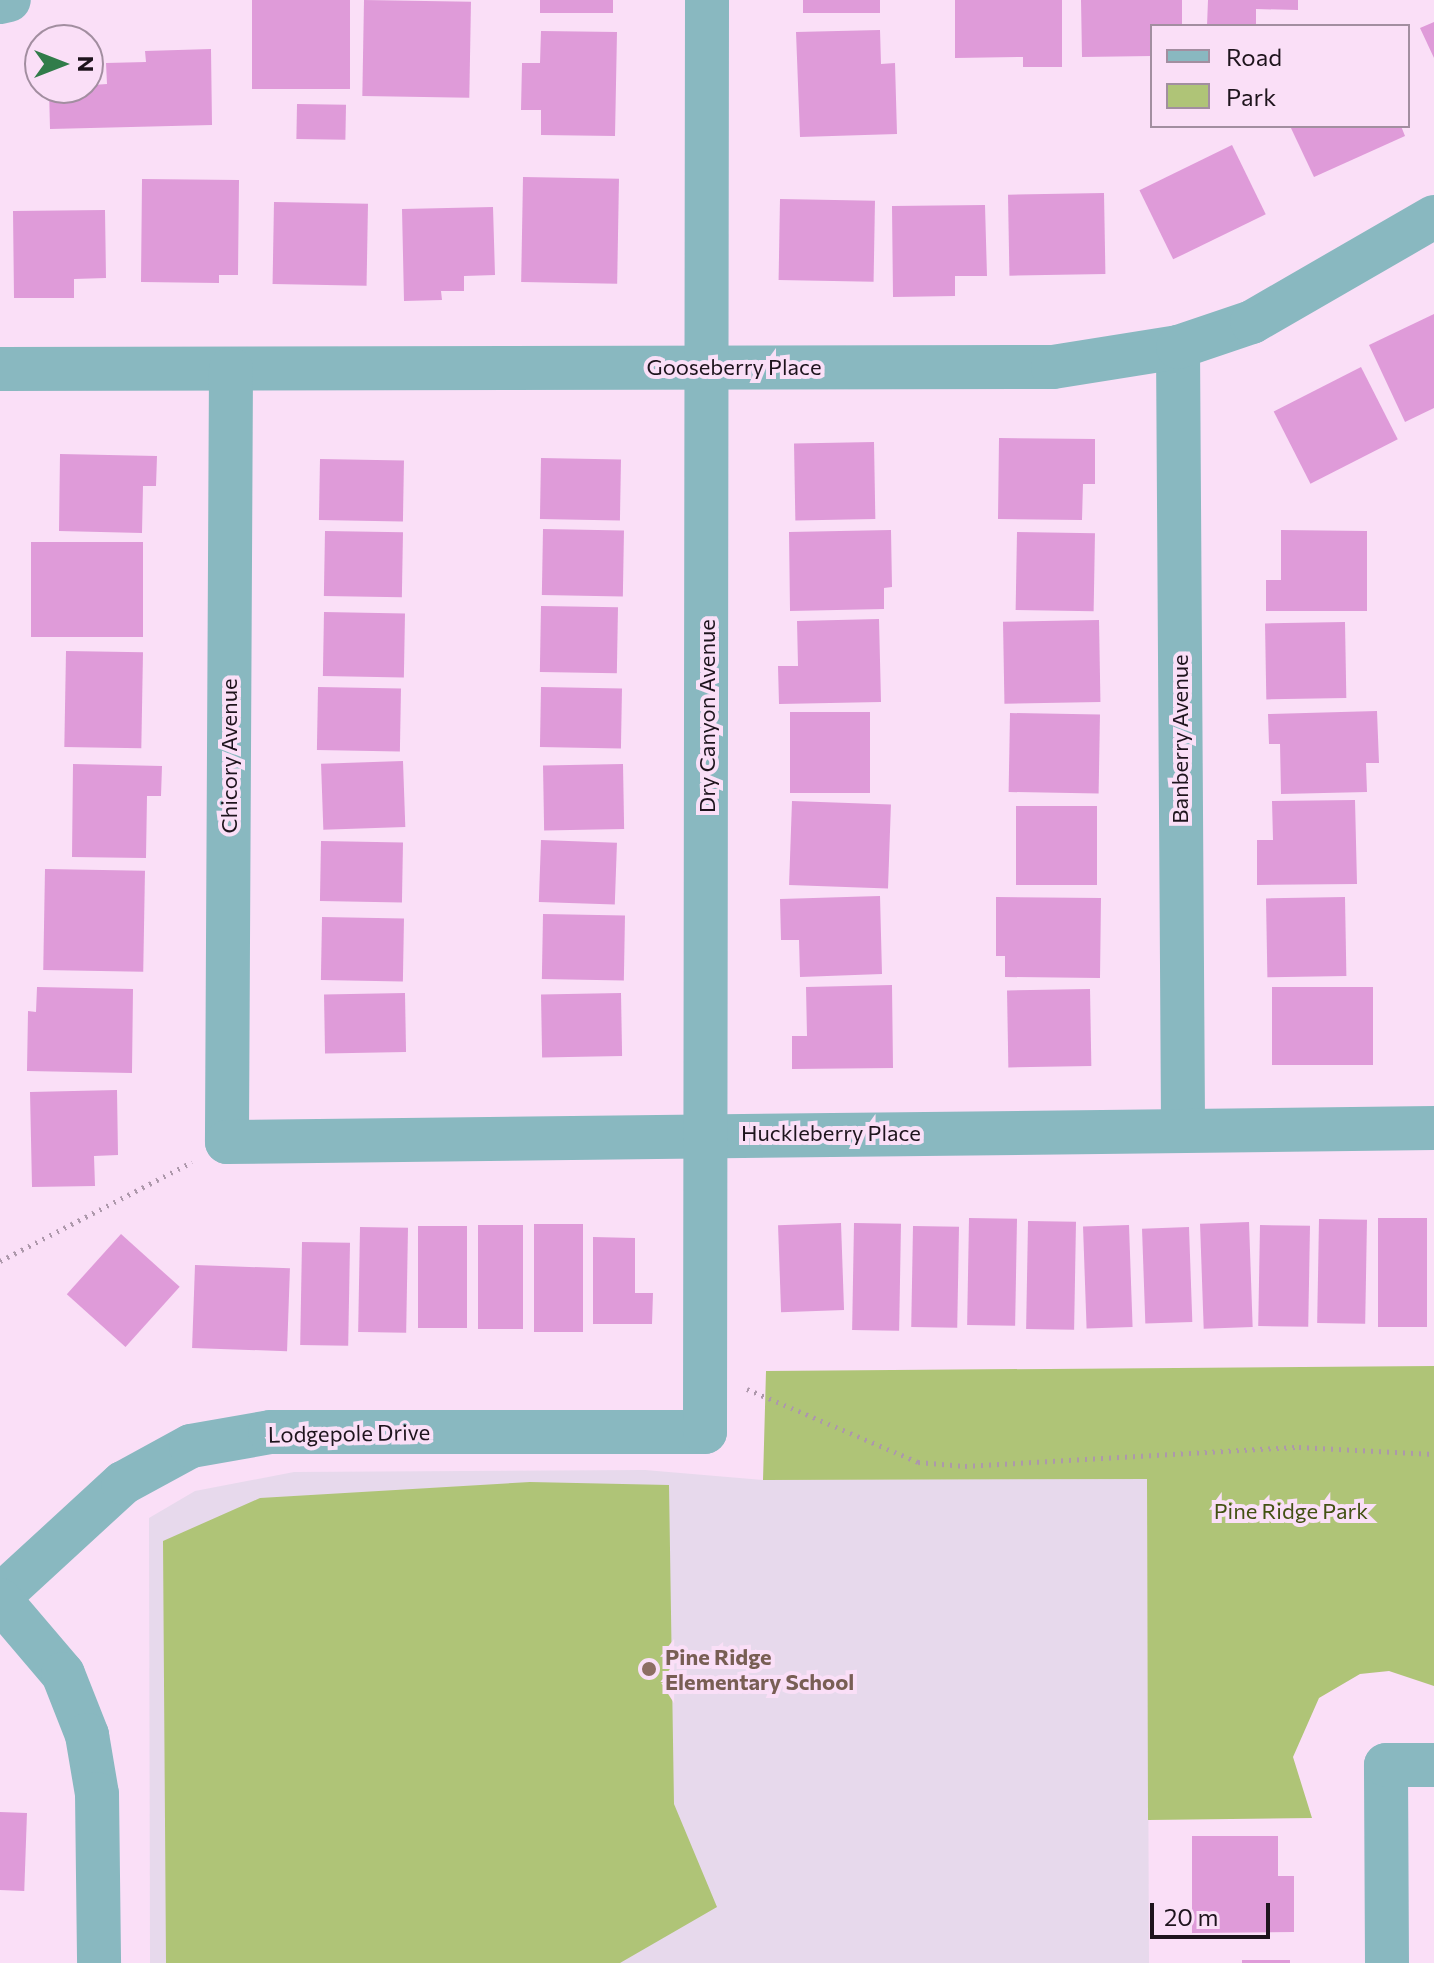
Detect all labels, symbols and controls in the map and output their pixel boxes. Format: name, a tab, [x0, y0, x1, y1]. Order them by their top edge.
north arrow	[24, 24, 104, 104]
legend	[1150, 24, 1410, 128]
text: Road	[1226, 42, 1282, 71]
text: N	[73, 56, 100, 72]
text: Park	[1226, 82, 1276, 111]
street label: Gooseberry Place	[647, 354, 821, 380]
street label: Dry Canyon Avenue	[694, 619, 720, 813]
street label: Banberry Avenue	[1167, 654, 1193, 824]
street label: Chicory Avenue	[216, 678, 242, 834]
street label: Huckleberry Place	[741, 1120, 921, 1146]
street label: Lodgepole Drive	[268, 1418, 430, 1448]
park label: Pine Ridge Park	[1214, 1498, 1368, 1524]
place label: Pine Ridge Elementary School	[665, 1643, 854, 1694]
marker: Pine Ridge Elementary School	[640, 1660, 658, 1678]
scale bar	[1154, 1887, 1274, 1937]
text: 20 m	[1164, 1902, 1218, 1931]

